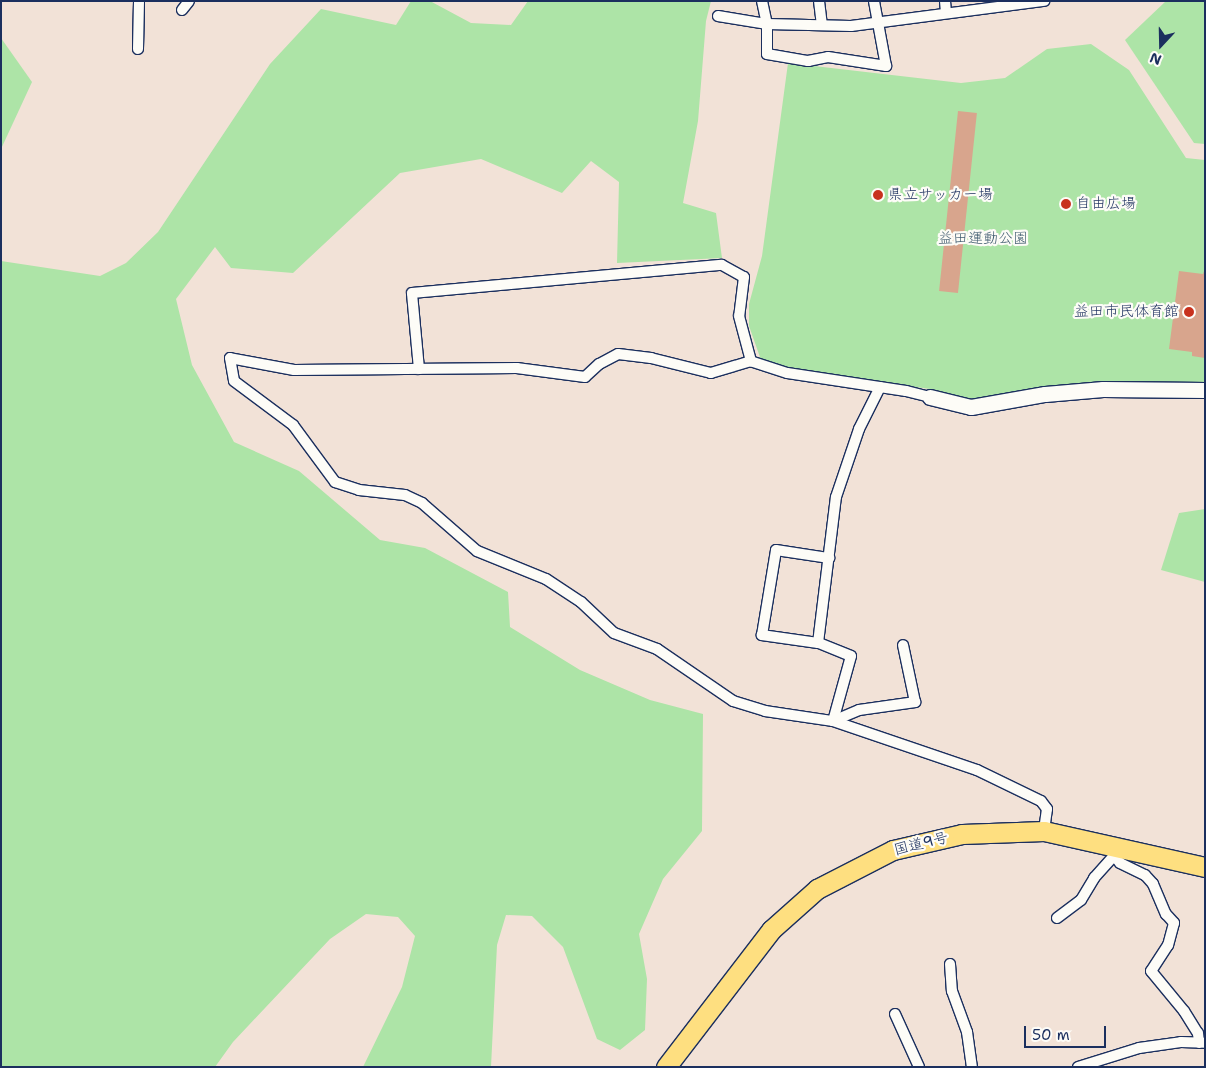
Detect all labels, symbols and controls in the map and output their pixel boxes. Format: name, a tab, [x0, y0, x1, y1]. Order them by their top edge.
north arrow	[1136, 20, 1186, 70]
text: N	[1147, 49, 1164, 69]
place label: 県立サッカー場	[888, 186, 993, 204]
marker: 県立サッカー場	[872, 189, 884, 201]
place label: 自由広場	[1076, 195, 1136, 213]
marker: 自由広場	[1060, 198, 1072, 210]
park label: 益田運動公園	[938, 230, 1028, 248]
place label: 益田市民体育館	[1074, 303, 1179, 321]
marker: 益田市民体育館	[1183, 306, 1195, 318]
street label: 国道9号	[892, 829, 950, 859]
scale bar	[1026, 1016, 1108, 1048]
text: 50 m	[1032, 1025, 1070, 1045]

